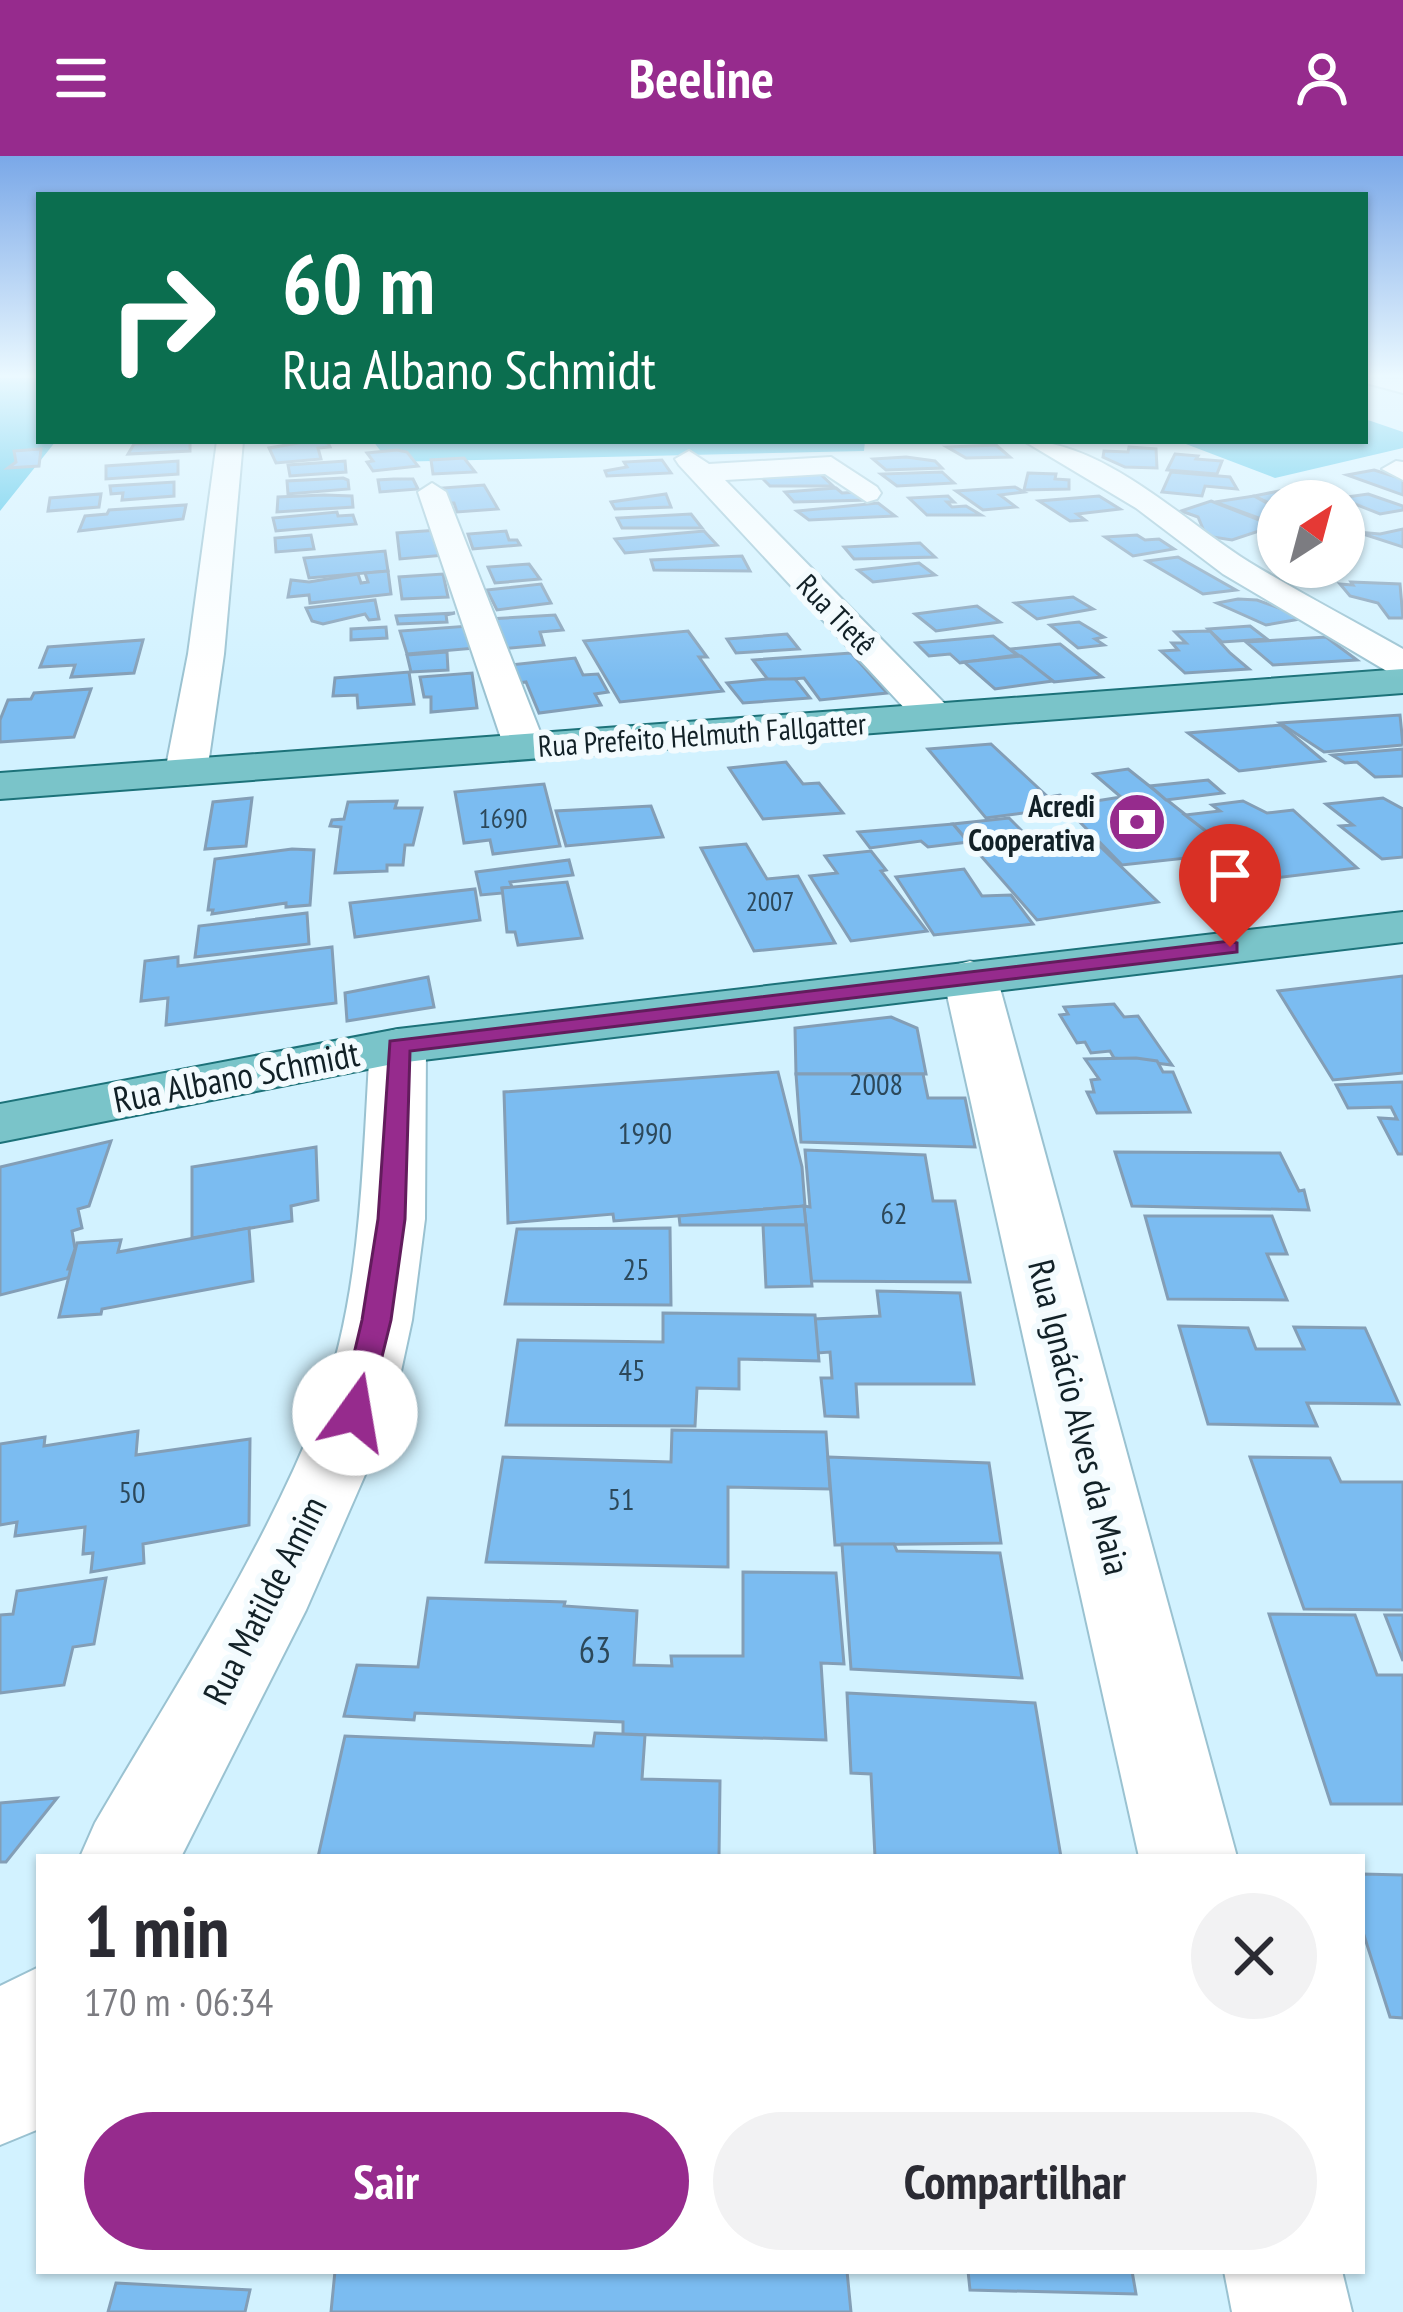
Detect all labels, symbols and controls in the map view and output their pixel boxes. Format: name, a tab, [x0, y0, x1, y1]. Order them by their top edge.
text: Beeline	[629, 43, 774, 113]
icon: menu	[48, 45, 114, 111]
icon: person	[1289, 45, 1355, 111]
text: 60 m	[282, 228, 435, 337]
icon: right	[84, 240, 240, 396]
text: Rua Albano Schmidt	[282, 334, 656, 404]
north arrow	[1257, 480, 1365, 588]
map controls	[1257, 480, 1365, 588]
street label: Rua Tietê	[789, 565, 885, 663]
street label: Rua Prefeito Helmuth Fallgatter	[537, 703, 868, 765]
place label: Acredi Cooperativa	[968, 786, 1095, 859]
bank icon: Acredi Cooperativa	[1106, 791, 1168, 853]
house number: 1690	[479, 801, 527, 835]
pin	[1179, 824, 1281, 947]
icon: arrive	[1197, 842, 1263, 908]
house number: 2007	[746, 884, 794, 918]
street label: Rua Albano Schmidt	[109, 1029, 363, 1123]
house number: 2008	[849, 1064, 903, 1103]
house number: 1990	[618, 1113, 672, 1152]
house number: 62	[881, 1193, 908, 1232]
house number: 25	[623, 1249, 650, 1288]
street label: Rua Ignácio Alves da Maia	[1018, 1255, 1142, 1579]
position arrow	[292, 1350, 418, 1476]
house number: 45	[619, 1350, 646, 1389]
house number: 50	[119, 1472, 146, 1511]
house number: 51	[608, 1479, 635, 1518]
street label: Rua Matilde Amim	[191, 1488, 337, 1712]
house number: 63	[579, 1626, 611, 1673]
text: 1 min	[84, 1884, 229, 1977]
button: close	[1191, 1893, 1317, 2019]
text: 170 m · 06:34	[84, 1976, 273, 2027]
button: Sair	[84, 2112, 689, 2250]
button: Compartilhar	[713, 2112, 1317, 2250]

